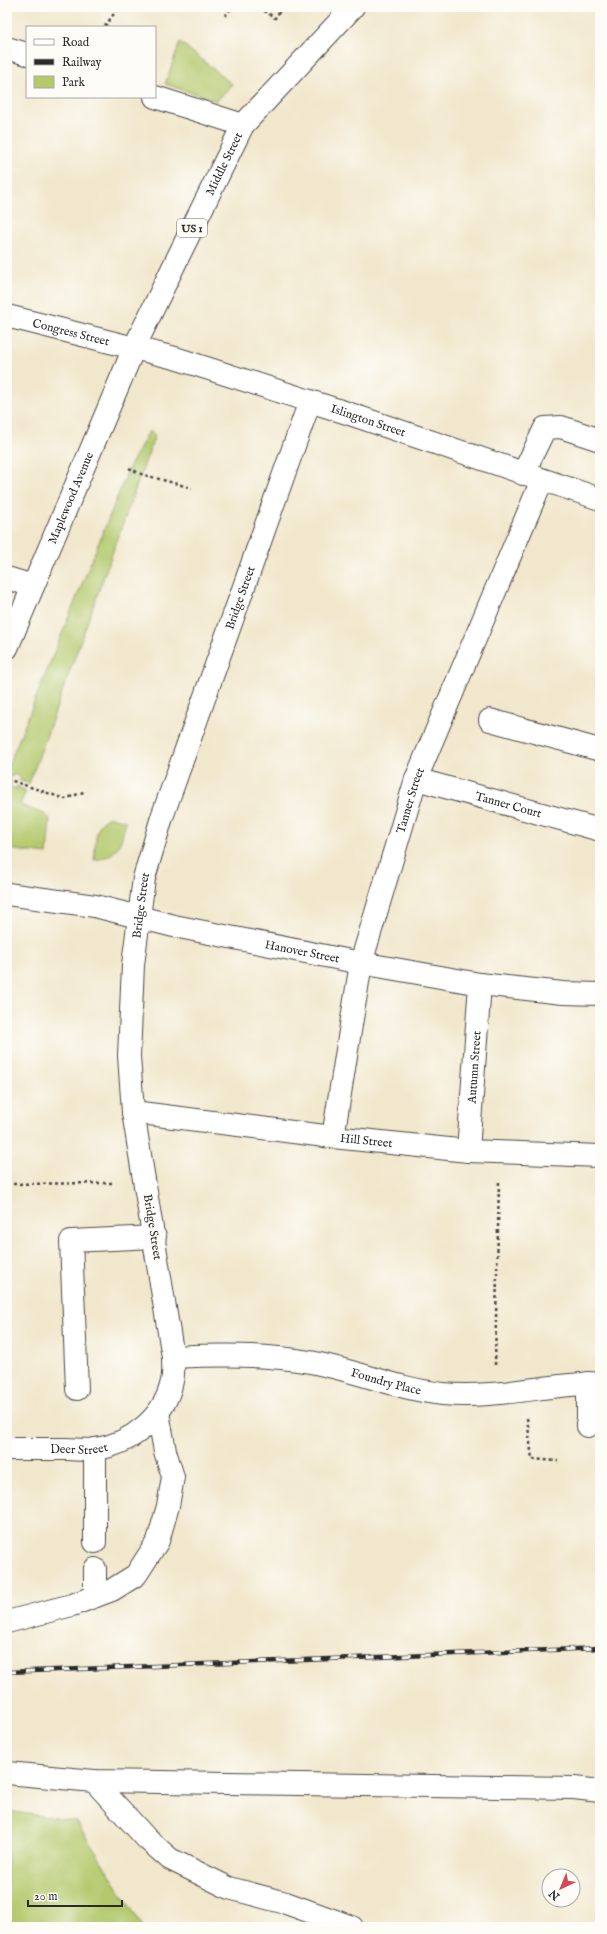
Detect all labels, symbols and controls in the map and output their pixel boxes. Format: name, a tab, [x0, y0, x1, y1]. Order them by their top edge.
legend	[26, 26, 156, 98]
text: Road	[62, 35, 90, 50]
text: Railway	[62, 55, 101, 70]
text: Park	[62, 75, 85, 90]
street label: Middle Street	[203, 130, 246, 198]
road number: US 1	[177, 219, 207, 237]
street label: Congress Street	[31, 316, 111, 350]
street label: Islington Street	[329, 401, 408, 440]
street label: Maplewood Avenue	[45, 450, 97, 546]
street label: Bridge Street	[222, 564, 259, 632]
street label: Tanner Street	[393, 765, 428, 835]
street label: Tanner Court	[474, 789, 543, 821]
street label: Bridge Street	[129, 871, 153, 939]
street label: Hanover Street	[263, 937, 341, 967]
street label: Autumn Street	[464, 1030, 485, 1105]
street label: Hill Street	[339, 1131, 393, 1151]
street label: Bridge Street	[140, 1193, 165, 1261]
street label: Foundry Place	[349, 1365, 423, 1399]
street label: Deer Street	[50, 1440, 109, 1458]
north arrow	[541, 1868, 581, 1908]
scale bar	[28, 1882, 122, 1908]
text: N	[546, 1886, 564, 1904]
text: 20 m	[34, 1889, 57, 1904]

